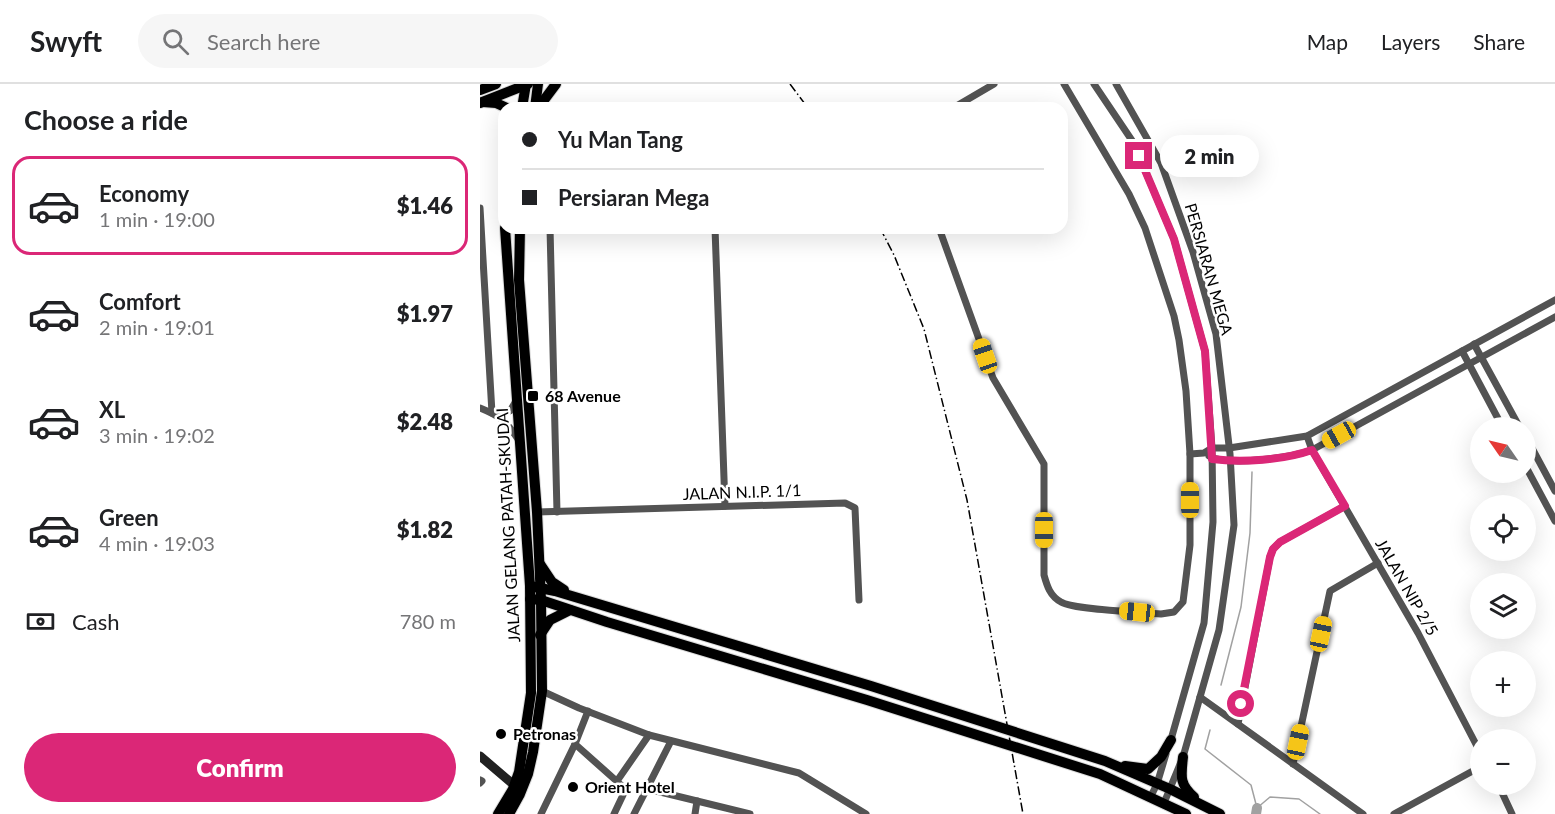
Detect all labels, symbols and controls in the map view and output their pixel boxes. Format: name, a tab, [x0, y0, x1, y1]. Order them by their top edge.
search box	[138, 14, 558, 68]
text: Swyft	[30, 24, 102, 58]
icon: search	[159, 25, 192, 58]
text: Search here	[207, 28, 320, 55]
text: Map	[1307, 29, 1348, 54]
text: Layers	[1381, 29, 1440, 54]
text: Share	[1473, 29, 1525, 54]
text: Choose a ride	[24, 103, 188, 136]
text: Yu Man Tang	[558, 126, 683, 153]
callout: 2 min	[1160, 135, 1259, 177]
route end	[1125, 142, 1152, 169]
text: 2 min	[1185, 144, 1234, 168]
icon: car	[27, 179, 81, 233]
text: Economy	[99, 180, 189, 207]
text: Persiaran Mega	[558, 184, 709, 211]
text: $1.46	[397, 192, 453, 219]
street label: PERSIARAN MEGA	[1182, 201, 1237, 337]
text: 1 min · 19:00	[99, 207, 215, 231]
icon: car	[27, 287, 81, 341]
text: Comfort	[99, 288, 181, 315]
text: $1.97	[397, 300, 453, 327]
text: 2 min · 19:01	[99, 315, 215, 339]
car	[971, 336, 999, 376]
place label: 68 Avenue	[545, 386, 621, 405]
marker: 68 Avenue	[526, 389, 540, 403]
icon: car	[27, 395, 81, 449]
text: XL	[99, 396, 125, 423]
street label: JALAN GELANG PATAH-SKUDAI	[492, 407, 523, 643]
text: $2.48	[397, 408, 453, 435]
north arrow	[1470, 417, 1536, 483]
map controls	[1470, 417, 1536, 795]
car	[1319, 418, 1359, 452]
text: 3 min · 19:02	[99, 423, 215, 447]
street label: JALAN N.I.P. 1/1	[682, 480, 802, 503]
car	[1181, 482, 1199, 518]
button: locate	[1470, 495, 1536, 561]
icon: car	[27, 503, 81, 557]
text: Green	[99, 504, 159, 531]
car	[1035, 512, 1053, 548]
text: $1.82	[397, 516, 453, 543]
text: 4 min · 19:03	[99, 531, 215, 555]
street label: JALAN NIP 2/5	[1372, 535, 1443, 639]
button: layers	[1470, 573, 1536, 639]
car	[1118, 601, 1156, 623]
icon: cash	[24, 605, 57, 638]
text: Cash	[72, 608, 119, 635]
text: 780 m	[400, 609, 456, 633]
car	[1308, 615, 1334, 653]
button: +	[1470, 651, 1536, 717]
route start	[1227, 690, 1254, 717]
car	[1285, 723, 1311, 761]
place label: Petronas	[513, 724, 576, 743]
marker: Petronas	[494, 727, 508, 741]
button: −	[1470, 729, 1536, 795]
button: Confirm	[24, 733, 456, 802]
place label: Orient Hotel	[585, 777, 675, 796]
marker: Orient Hotel	[566, 780, 580, 794]

